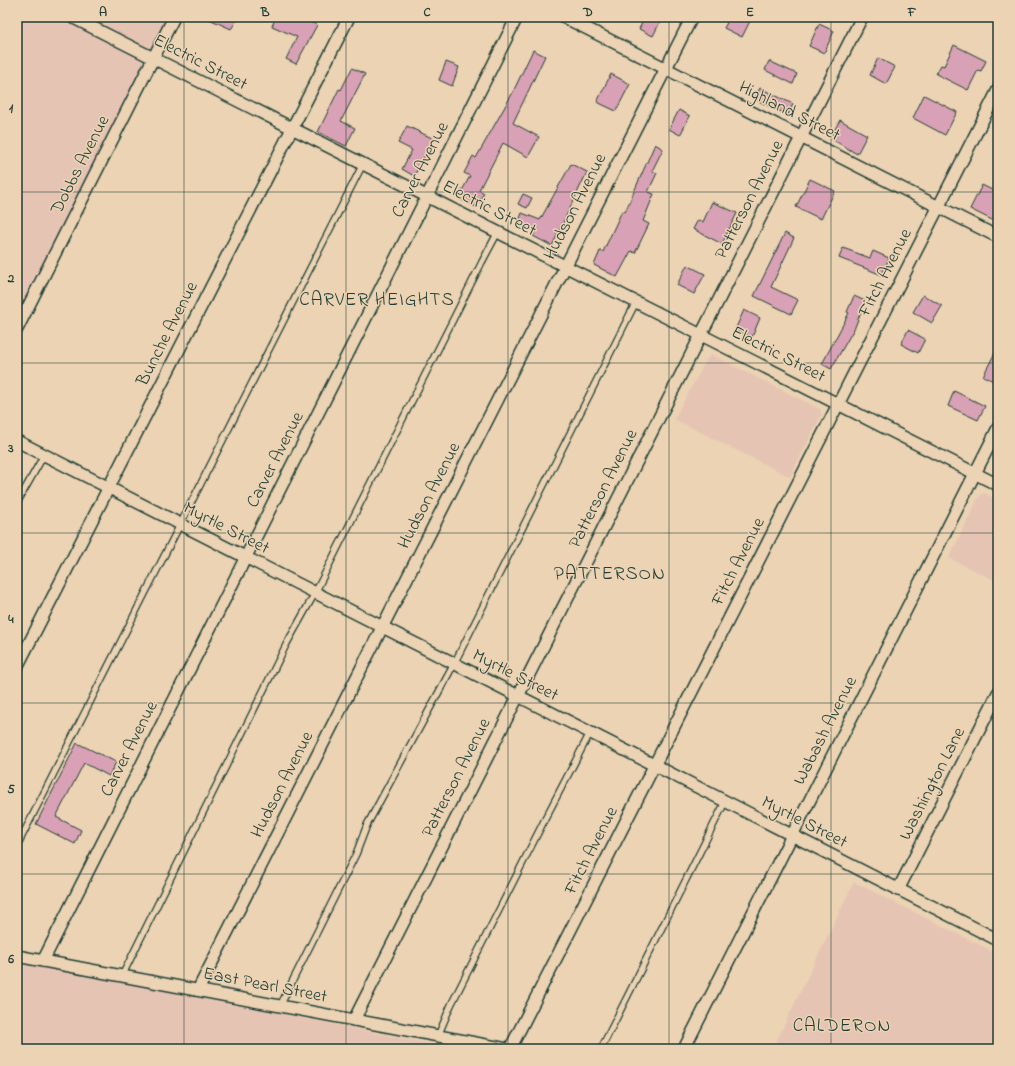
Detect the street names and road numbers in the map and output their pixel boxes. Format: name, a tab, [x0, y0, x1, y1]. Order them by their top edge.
street label: Electric Street	[148, 28, 252, 98]
street label: Highland Street	[733, 75, 844, 150]
street label: Dobbs Avenue	[44, 110, 118, 220]
street label: Carver Avenue	[386, 117, 457, 223]
street label: Patterson Avenue	[709, 135, 792, 264]
street label: Hudson Avenue	[538, 148, 614, 265]
street label: Electric Street	[437, 174, 541, 244]
street label: Fitch Avenue	[852, 224, 920, 322]
street label: Bunche Avenue	[130, 276, 206, 392]
street label: Electric Street	[726, 320, 830, 390]
street label: Carver Avenue	[241, 407, 312, 513]
street label: Patterson Avenue	[563, 424, 646, 553]
street label: Hudson Avenue	[392, 437, 468, 554]
street label: Myrtle Street	[178, 496, 274, 562]
street label: Fitch Avenue	[705, 513, 773, 611]
street label: Myrtle Street	[467, 643, 563, 709]
street label: Wabash Avenue	[787, 671, 865, 790]
street label: Carver Avenue	[95, 696, 166, 802]
street label: Patterson Avenue	[416, 713, 499, 842]
street label: Washington Lane	[893, 722, 974, 845]
street label: Hudson Avenue	[245, 726, 321, 843]
street label: Myrtle Street	[756, 790, 852, 856]
street label: Fitch Avenue	[558, 802, 626, 900]
street label: East Pearl Street	[201, 961, 329, 1011]

